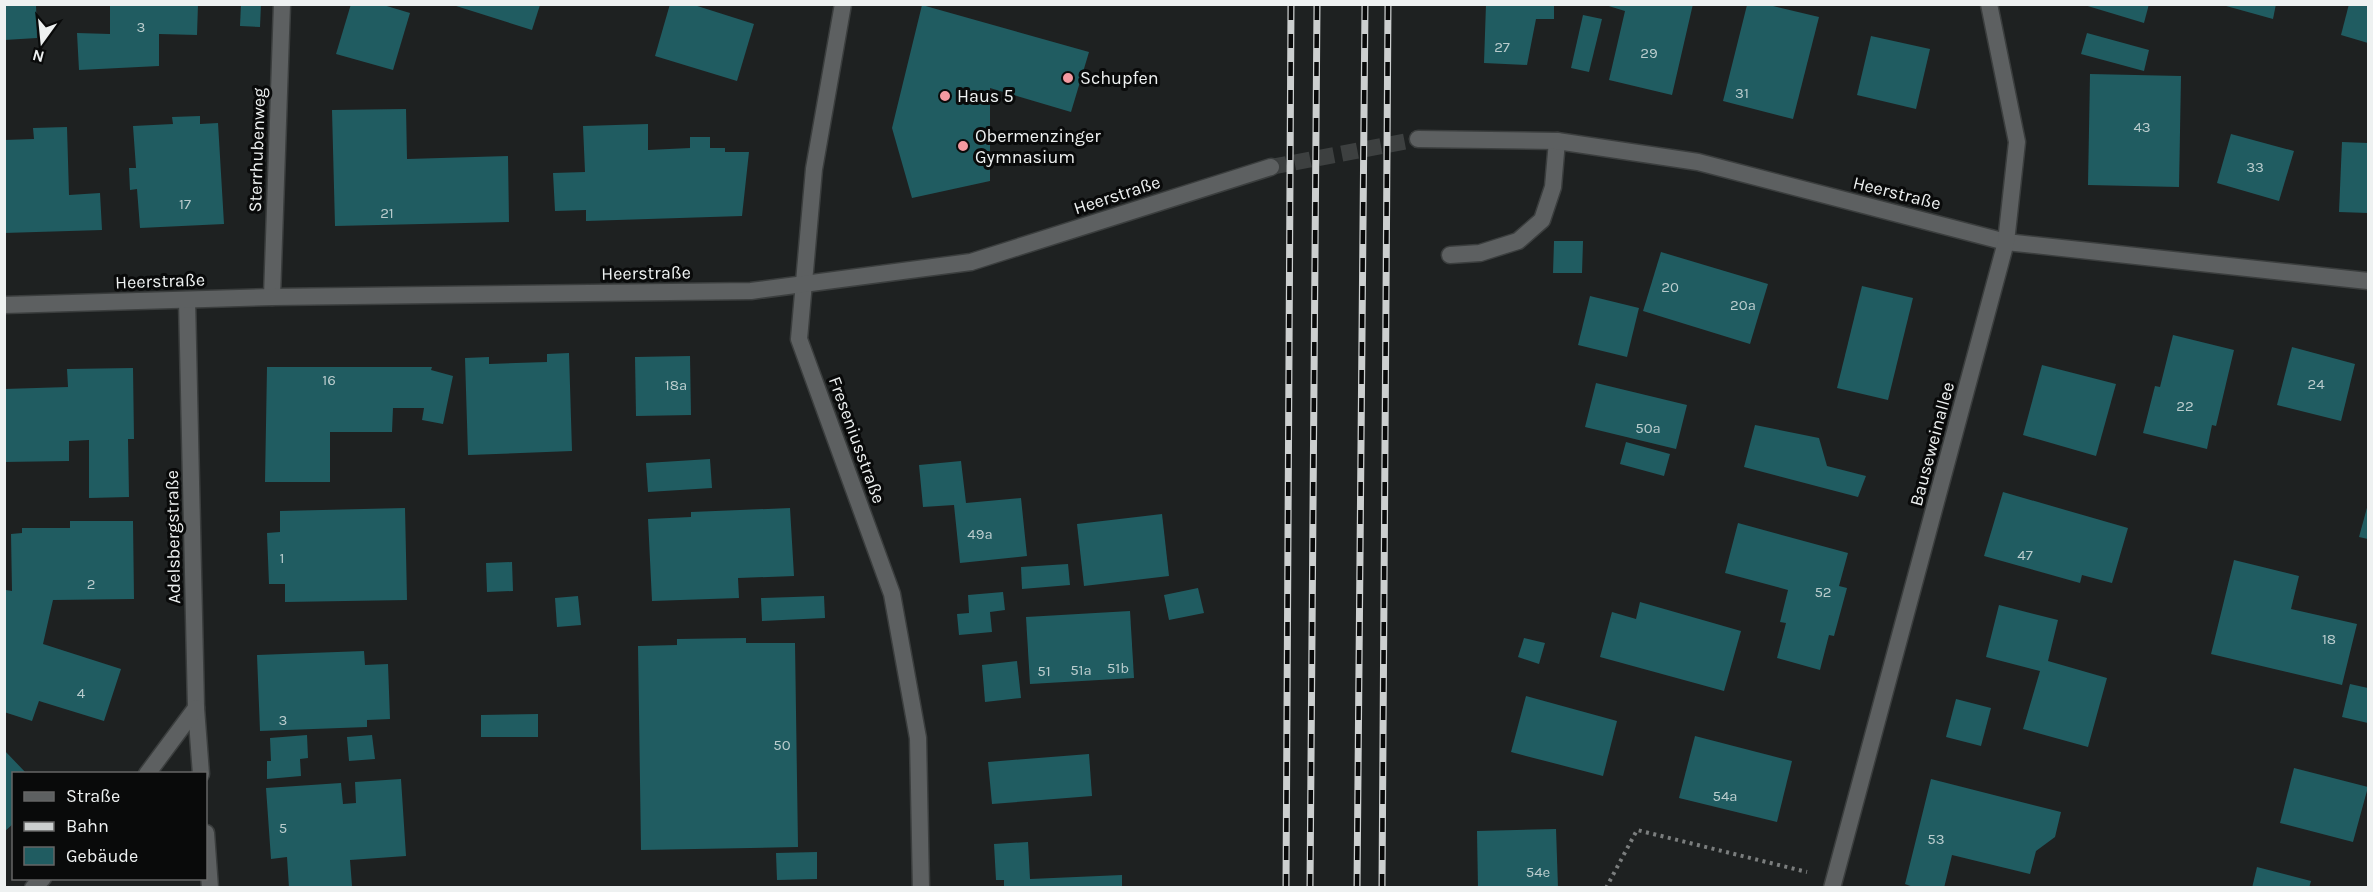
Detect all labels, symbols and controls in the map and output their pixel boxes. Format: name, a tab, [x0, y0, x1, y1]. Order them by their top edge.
north arrow	[12, 12, 72, 72]
house number: 3	[137, 18, 145, 36]
house number: 27	[1494, 38, 1510, 56]
house number: 29	[1640, 44, 1658, 62]
text: N	[30, 45, 46, 67]
place label: Schupfen	[1080, 67, 1159, 89]
marker: Schupfen	[1061, 71, 1075, 85]
house number: 31	[1735, 84, 1749, 102]
place label: Haus 5	[957, 85, 1014, 107]
street label: Sterrhubenweg	[244, 87, 270, 213]
marker: Haus 5	[938, 89, 952, 103]
house number: 43	[2133, 118, 2151, 136]
place label: Obermenzinger Gymnasium	[975, 125, 1101, 168]
marker: Obermenzinger Gymnasium	[956, 139, 970, 153]
house number: 33	[2246, 158, 2264, 176]
street label: Heerstraße	[1071, 171, 1163, 219]
street label: Heerstraße	[1851, 171, 1943, 215]
house number: 17	[179, 195, 191, 213]
house number: 21	[380, 204, 394, 222]
street label: Heerstraße	[601, 261, 691, 285]
street label: Heerstraße	[115, 268, 205, 294]
house number: 20	[1661, 278, 1679, 296]
house number: 20a	[1730, 296, 1756, 314]
house number: 16	[322, 371, 336, 389]
street label: Freseniusstraße	[824, 374, 890, 506]
house number: 24	[2307, 375, 2325, 393]
house number: 18a	[665, 376, 687, 394]
street label: Bauseweinallee	[1905, 379, 1959, 509]
house number: 22	[2176, 397, 2194, 415]
house number: 50a	[1635, 419, 1661, 437]
street label: Adelsbergstraße	[161, 470, 185, 604]
house number: 49a	[967, 525, 993, 543]
house number: 47	[2017, 546, 2033, 564]
house number: 1	[280, 549, 284, 567]
house number: 2	[87, 575, 95, 593]
house number: 52	[1814, 583, 1832, 601]
house number: 18	[2322, 630, 2336, 648]
house number: 51b	[1107, 659, 1129, 677]
house number: 51a	[1070, 661, 1092, 679]
house number: 51	[1037, 662, 1051, 680]
house number: 4	[77, 684, 86, 702]
house number: 3	[279, 711, 287, 729]
house number: 50	[773, 736, 791, 754]
legend	[12, 772, 207, 880]
text: Straße	[66, 785, 120, 807]
house number: 54a	[1712, 787, 1738, 805]
text: Bahn	[66, 815, 109, 837]
house number: 5	[279, 819, 287, 837]
house number: 53	[1927, 830, 1945, 848]
text: Gebäude	[66, 845, 138, 867]
house number: 54e	[1526, 863, 1550, 881]

